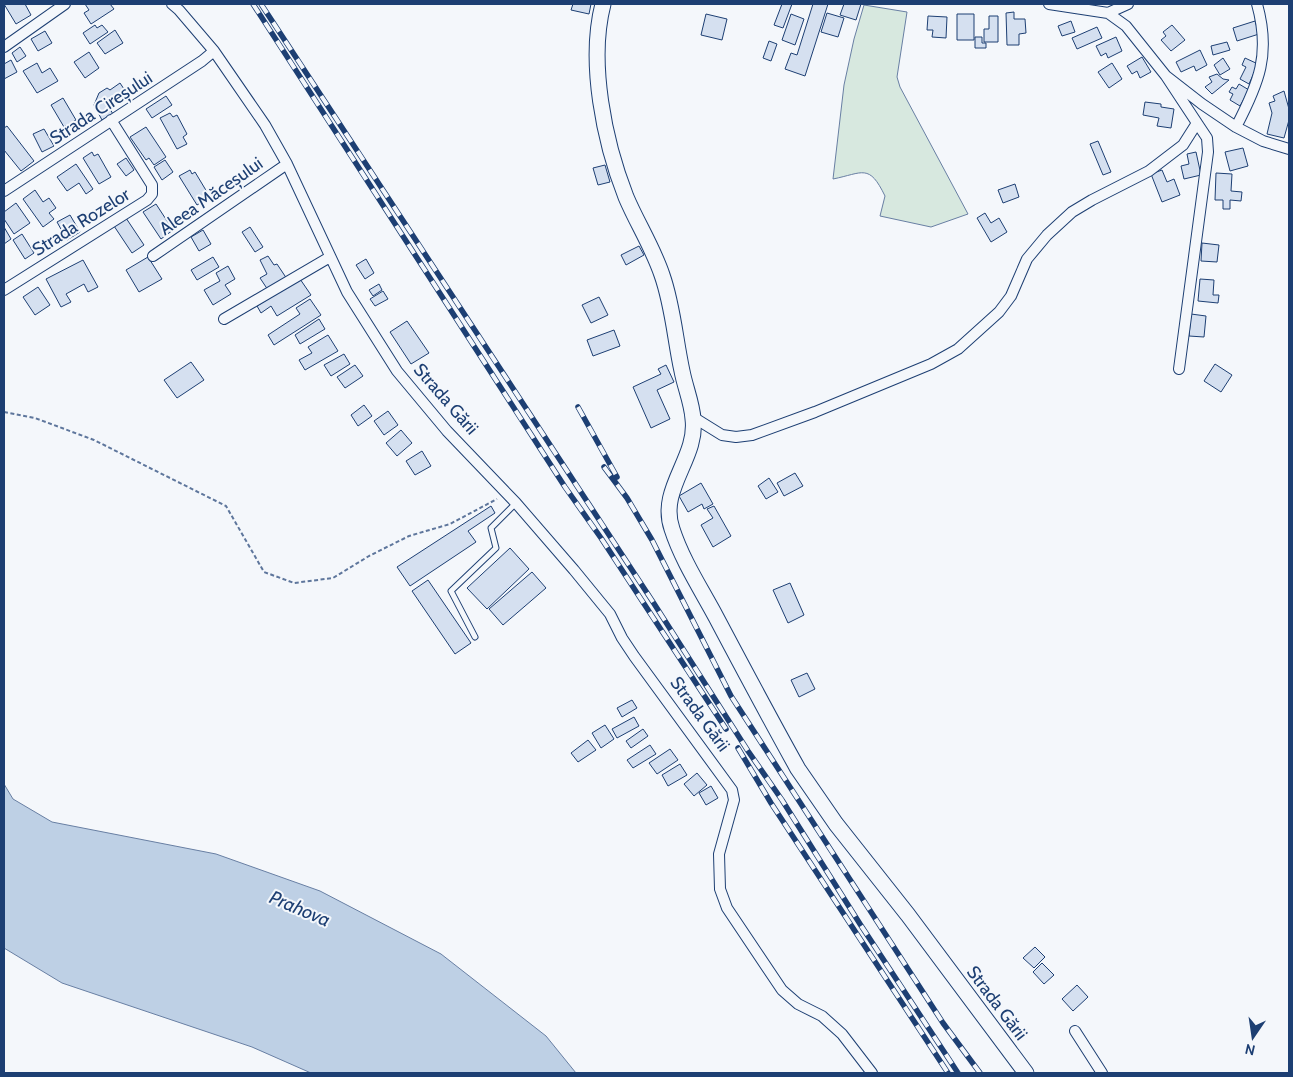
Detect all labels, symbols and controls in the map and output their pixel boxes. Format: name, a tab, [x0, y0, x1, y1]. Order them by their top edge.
street label: Strada Cireșului	[46, 67, 157, 150]
street label: Aleea Măceșului	[155, 152, 267, 241]
street label: Strada Rozelor	[28, 183, 134, 261]
street label: Strada Gării	[409, 359, 483, 439]
street label: Strada Gării	[665, 672, 735, 756]
water label: Prahova	[266, 885, 334, 932]
street label: Strada Gării	[962, 962, 1032, 1044]
north arrow	[1228, 1012, 1278, 1062]
text: N	[1243, 1040, 1257, 1060]

